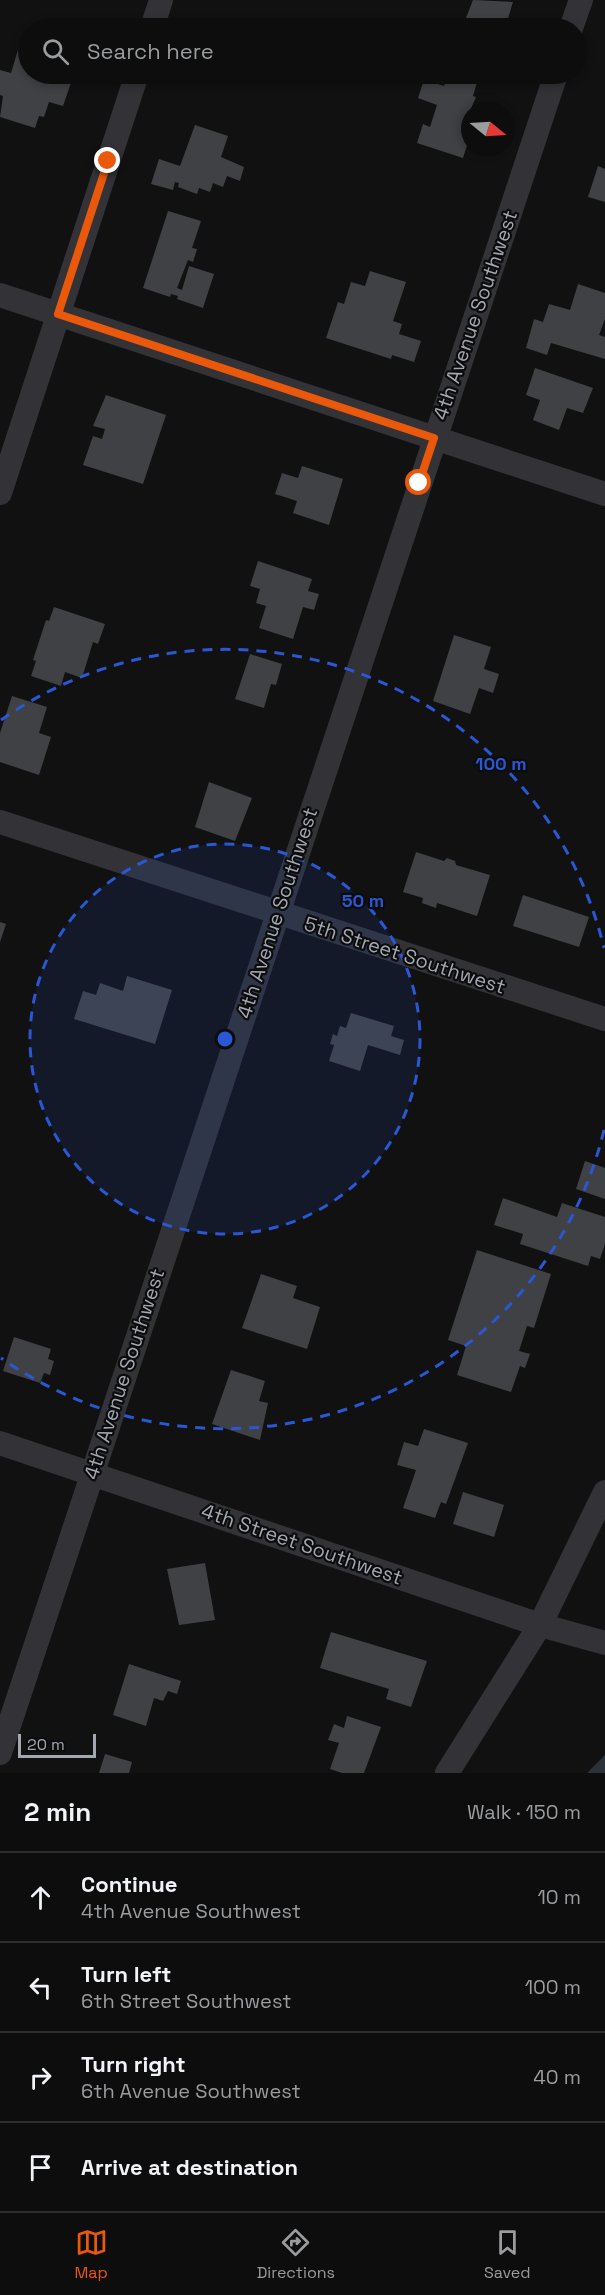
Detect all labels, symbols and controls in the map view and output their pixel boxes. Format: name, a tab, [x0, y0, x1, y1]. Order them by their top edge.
search box	[18, 18, 587, 84]
icon: search	[39, 35, 72, 68]
text: Search here	[87, 37, 214, 65]
north arrow	[461, 102, 515, 156]
route end	[94, 147, 120, 173]
street label: 4th Avenue Southwest	[427, 207, 523, 423]
route start	[405, 469, 431, 495]
text: 100 m	[475, 752, 527, 775]
street label: 4th Avenue Southwest	[231, 804, 323, 1022]
text: 50 m	[342, 889, 384, 912]
street label: 5th Street Southwest	[301, 910, 509, 1000]
centre of rings	[215, 1029, 235, 1049]
street label: 4th Avenue Southwest	[78, 1265, 170, 1483]
street label: 4th Street Southwest	[198, 1497, 406, 1591]
scale bar	[18, 1731, 96, 1758]
text: 20 m	[27, 1734, 65, 1755]
text: 2 min	[24, 1795, 91, 1829]
text: Walk · 150 m	[467, 1799, 581, 1825]
text: Continue	[81, 1870, 177, 1898]
icon: ahead	[24, 1881, 57, 1914]
text: 10 m	[537, 1884, 581, 1910]
text: 4th Avenue Southwest	[81, 1898, 301, 1924]
text: Turn left	[81, 1960, 171, 1988]
icon: left	[24, 1971, 57, 2004]
text: 100 m	[525, 1974, 581, 2000]
text: 6th Street Southwest	[81, 1988, 291, 2014]
text: Turn right	[81, 2050, 186, 2078]
icon: right	[24, 2061, 57, 2094]
text: 40 m	[533, 2064, 581, 2090]
text: 6th Avenue Southwest	[81, 2078, 301, 2104]
icon: arrive	[24, 2151, 57, 2184]
text: Arrive at destination	[81, 2153, 298, 2181]
tab: Map	[74, 2226, 108, 2283]
tab: Directions	[257, 2226, 335, 2283]
tab: Saved	[484, 2226, 531, 2283]

